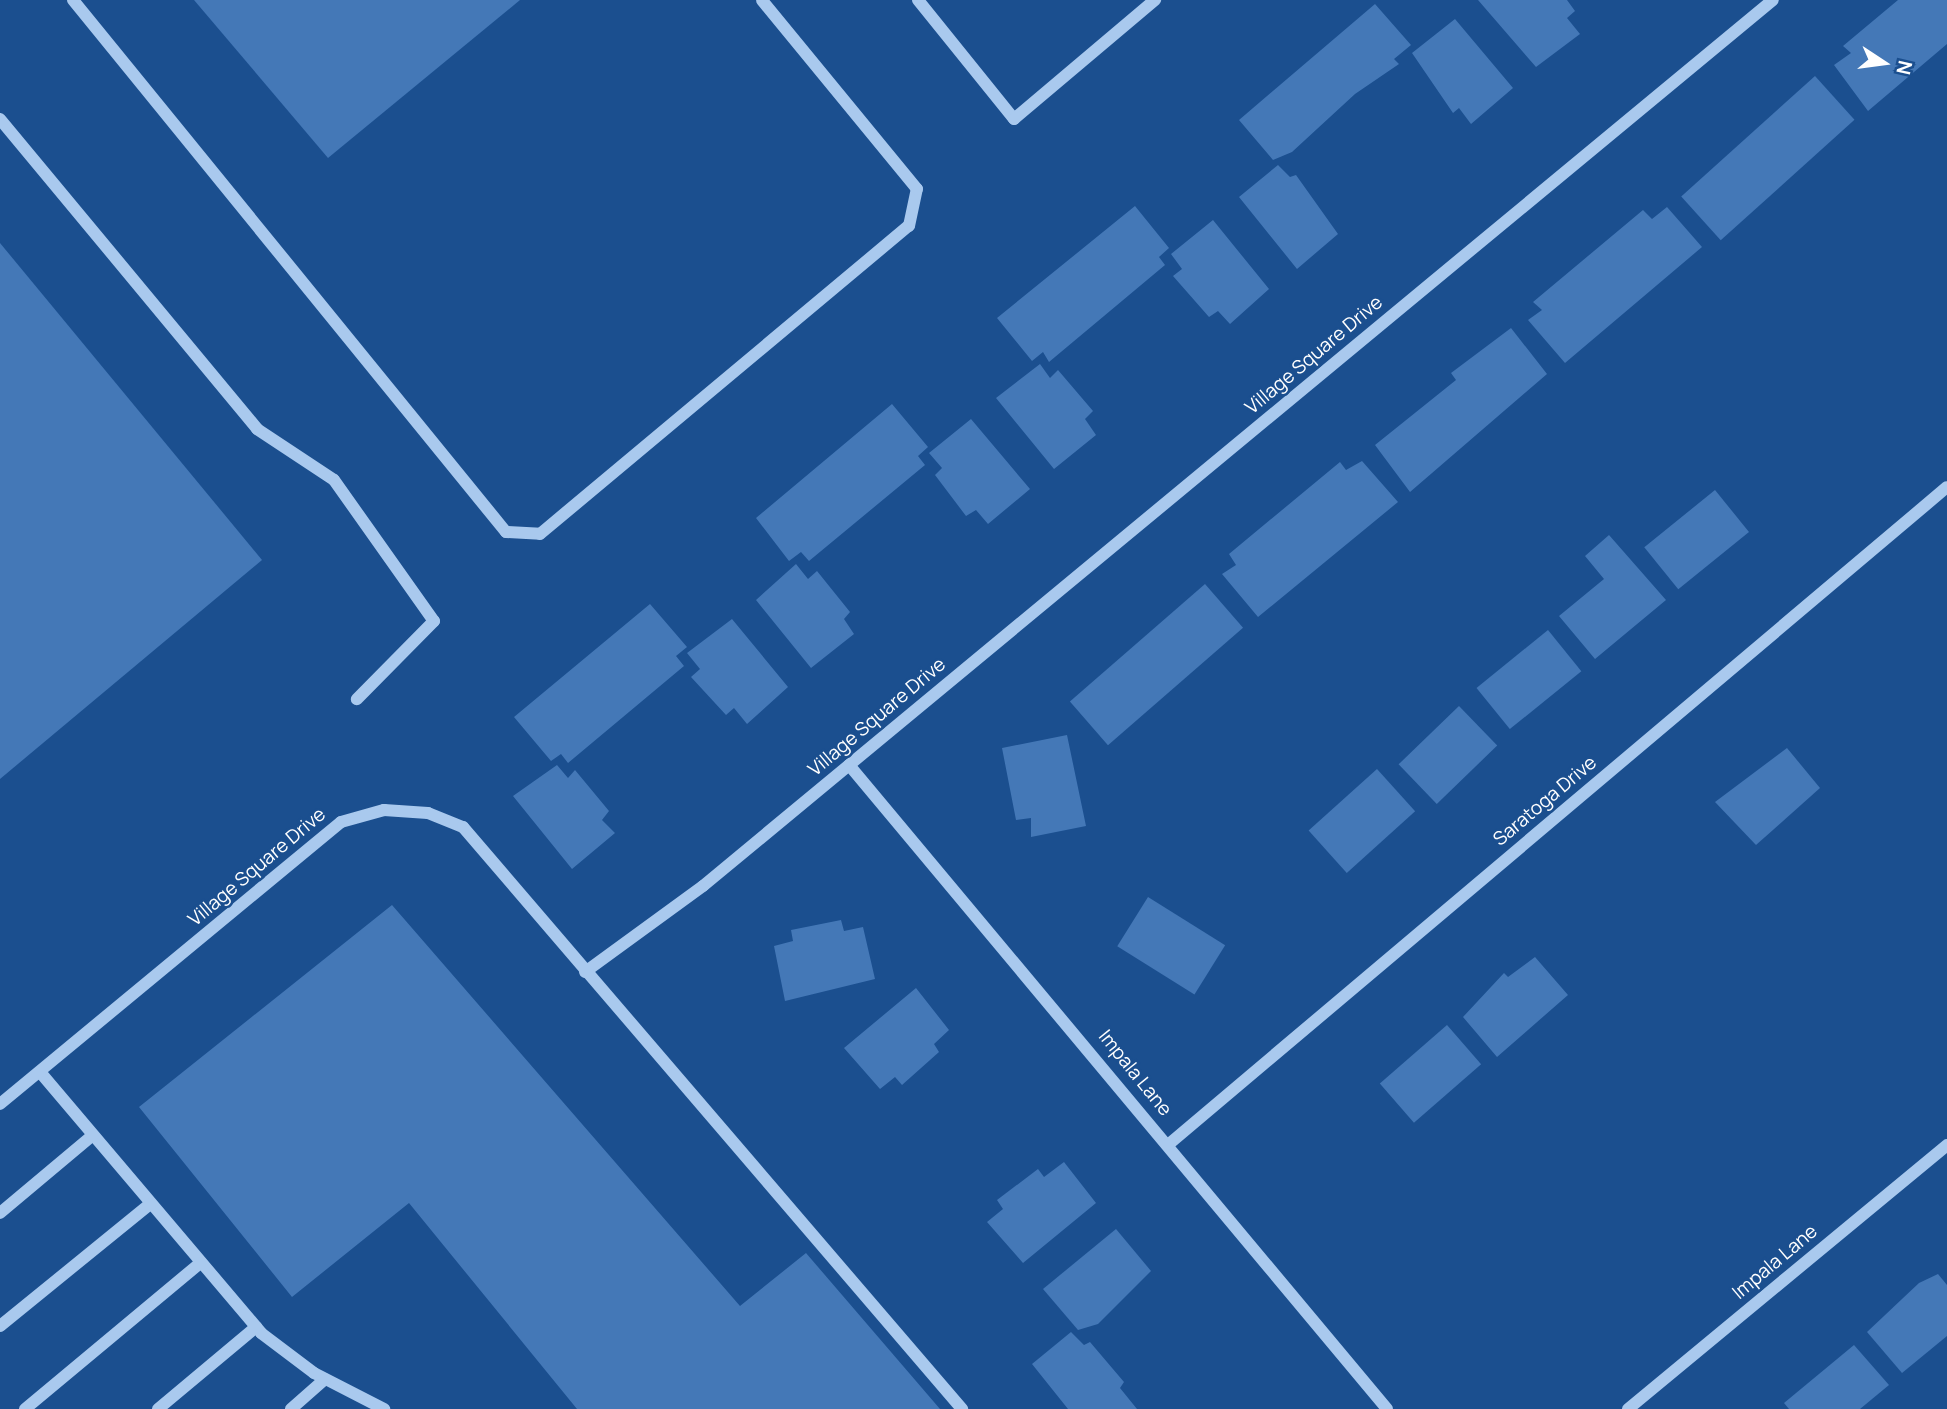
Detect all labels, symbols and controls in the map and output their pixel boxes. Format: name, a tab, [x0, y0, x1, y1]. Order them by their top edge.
north arrow	[1849, 28, 1919, 98]
text: N	[1890, 58, 1919, 77]
street label: Village Square Drive	[1241, 291, 1387, 419]
street label: Village Square Drive	[804, 653, 950, 781]
street label: Saratoga Drive	[1489, 751, 1601, 851]
street label: Village Square Drive	[184, 803, 330, 931]
street label: Impala Lane	[1094, 1026, 1176, 1120]
street label: Impala Lane	[1728, 1220, 1822, 1304]

